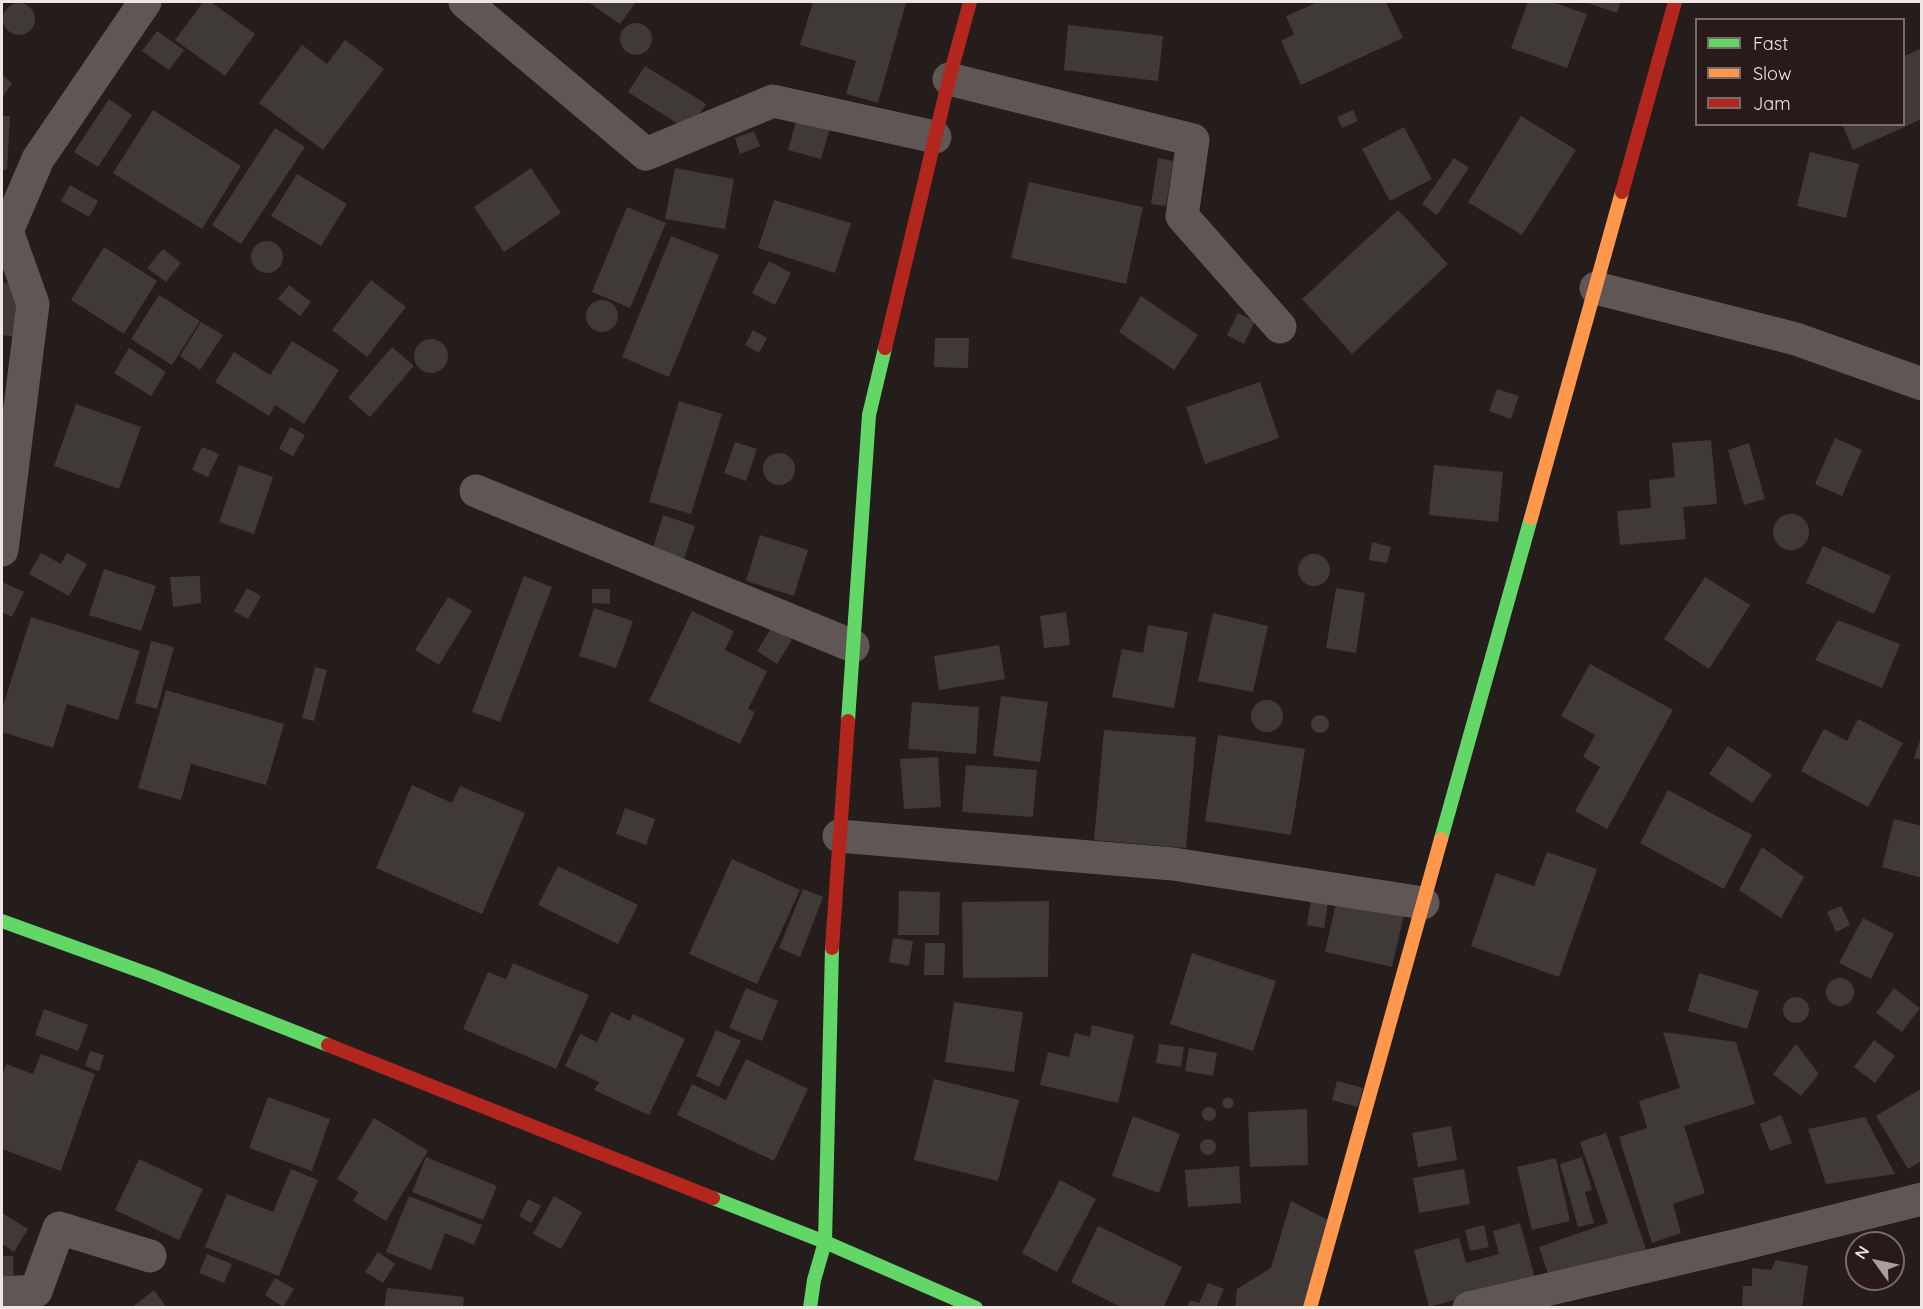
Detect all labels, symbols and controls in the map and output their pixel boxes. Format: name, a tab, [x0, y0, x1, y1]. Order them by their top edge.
legend	[1695, 18, 1905, 126]
text: Fast	[1753, 32, 1788, 55]
text: Slow	[1753, 62, 1791, 85]
text: Jam	[1753, 92, 1791, 115]
north arrow	[1845, 1231, 1905, 1291]
text: N	[1850, 1242, 1873, 1263]

